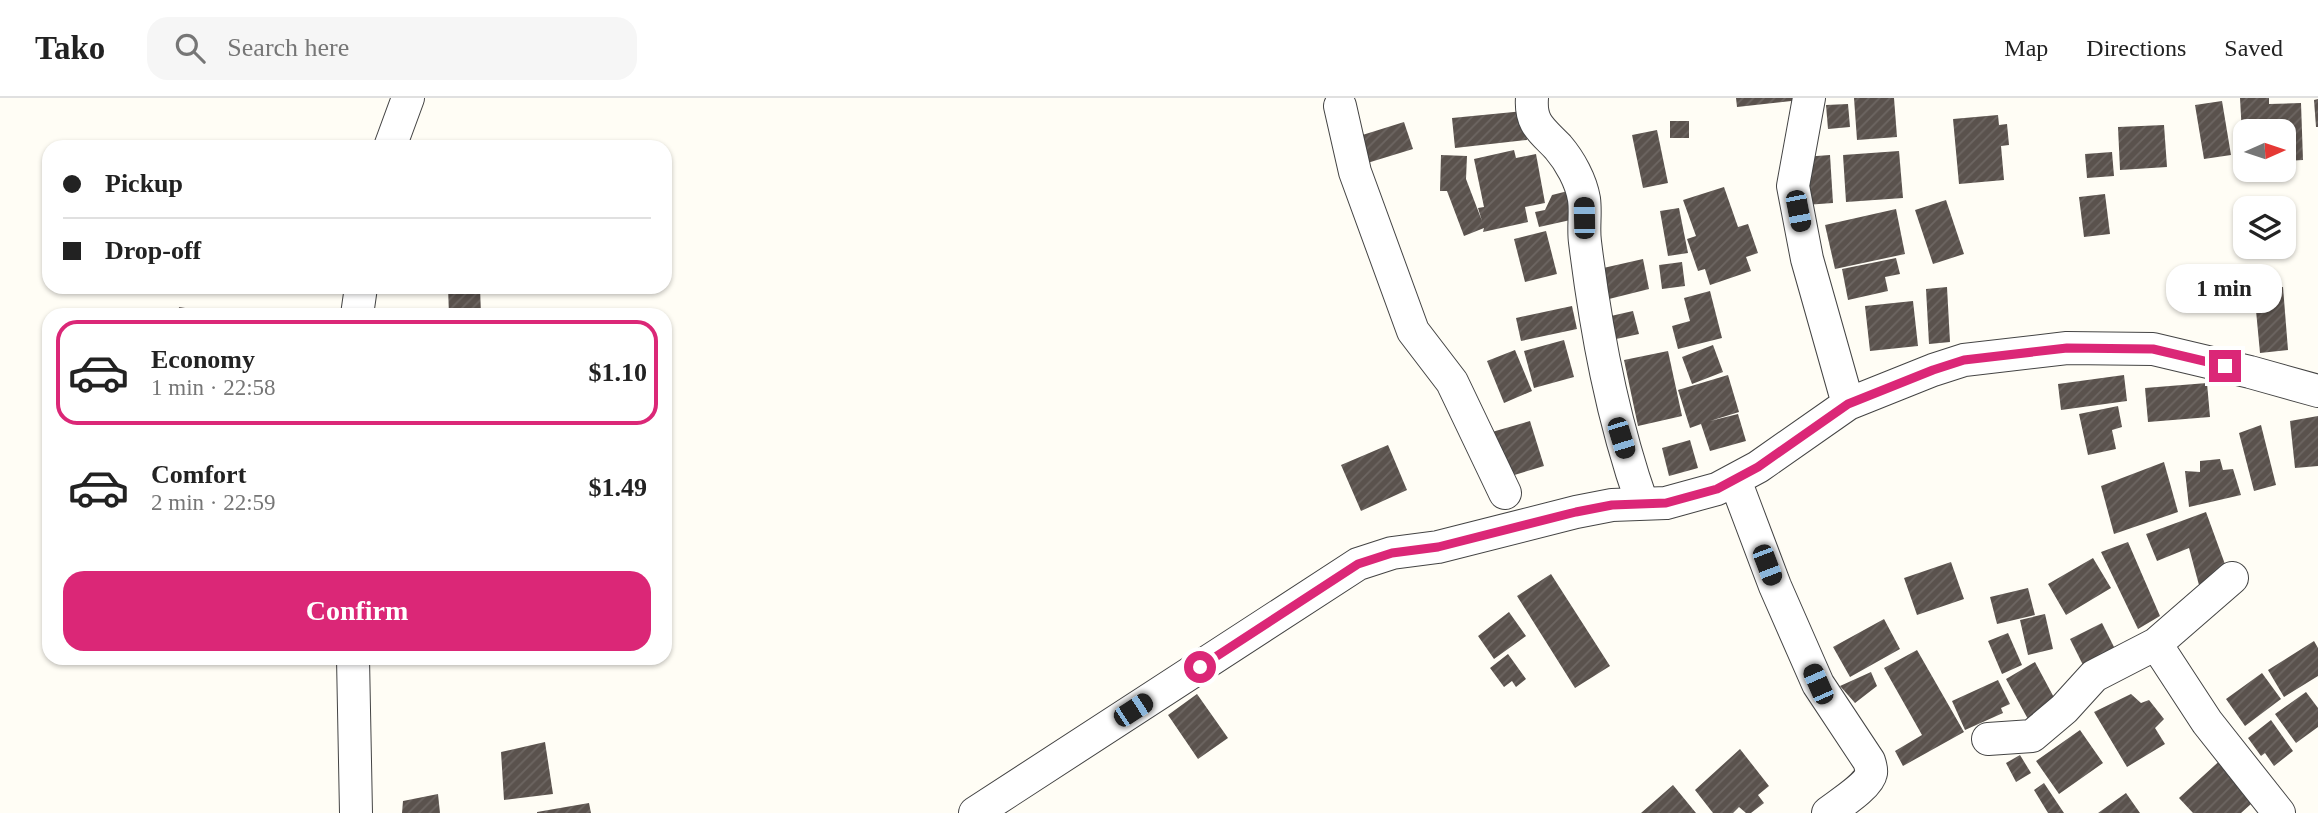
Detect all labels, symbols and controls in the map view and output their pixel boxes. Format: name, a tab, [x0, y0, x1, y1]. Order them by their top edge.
search box	[147, 17, 637, 80]
icon: search	[171, 29, 209, 67]
text: Tako	[35, 30, 105, 66]
text: Search here	[227, 33, 349, 62]
text: Map	[2004, 35, 2048, 61]
text: Directions	[2086, 35, 2186, 61]
text: Saved	[2224, 35, 2283, 61]
north arrow	[2233, 119, 2296, 182]
map controls	[2233, 119, 2296, 259]
text: Pickup	[105, 169, 183, 198]
car	[1784, 188, 1813, 234]
button: layers	[2233, 196, 2296, 259]
car	[1574, 197, 1595, 239]
text: Drop-off	[105, 236, 201, 265]
callout: 1 min	[2167, 264, 2283, 314]
text: 1 min	[2196, 276, 2252, 301]
icon: car	[67, 341, 130, 404]
text: Economy	[151, 345, 255, 374]
route end	[2209, 350, 2241, 382]
text: $1.10	[589, 358, 647, 387]
text: 1 min · 22:58	[151, 375, 276, 400]
car	[1605, 415, 1638, 461]
icon: car	[67, 456, 130, 519]
text: Comfort	[151, 460, 246, 489]
text: $1.49	[589, 473, 647, 502]
text: 2 min · 22:59	[151, 490, 276, 515]
car	[1750, 542, 1785, 588]
button: Confirm	[63, 571, 651, 651]
route start	[1184, 651, 1216, 683]
car	[1800, 661, 1837, 707]
car	[1110, 690, 1157, 730]

